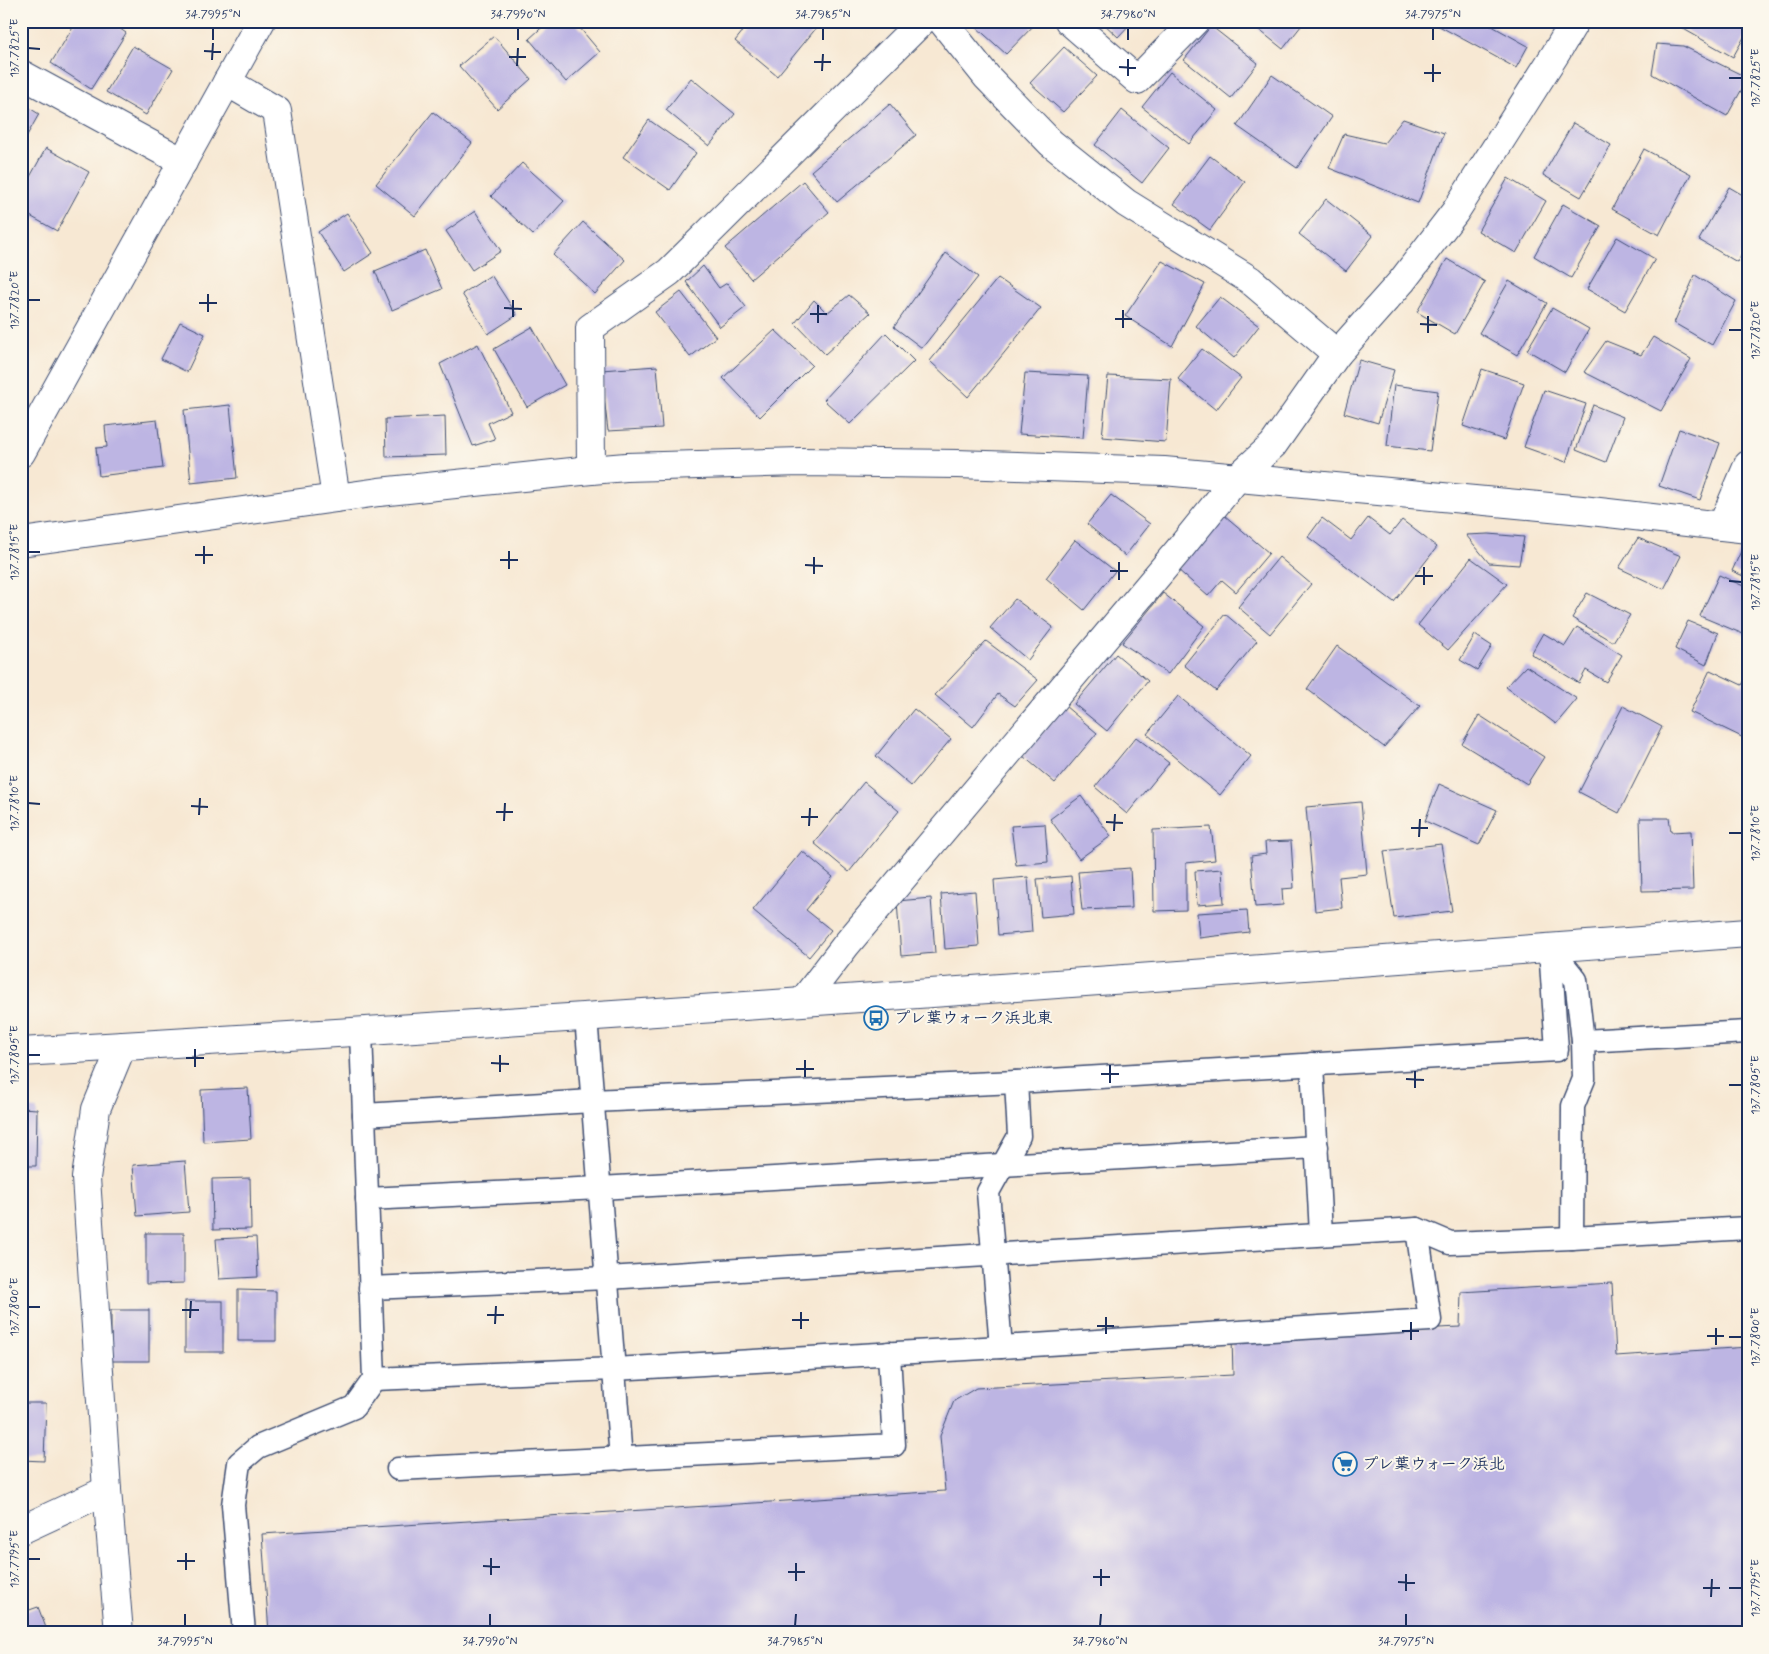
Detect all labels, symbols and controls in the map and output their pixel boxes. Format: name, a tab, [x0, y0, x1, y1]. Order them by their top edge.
text: 34.7995°N	[185, 7, 241, 23]
text: 34.7990°N	[490, 7, 546, 23]
text: 34.7985°N	[795, 7, 851, 23]
text: 34.7980°N	[1100, 7, 1156, 23]
text: 34.7975°N	[1405, 7, 1461, 23]
text: 137.7825°E	[7, 18, 23, 78]
text: 137.7825°E	[1748, 48, 1764, 108]
text: 137.7820°E	[7, 271, 23, 329]
text: 137.7820°E	[1748, 301, 1764, 359]
text: 137.7815°E	[7, 524, 23, 580]
text: 137.7815°E	[1748, 554, 1764, 610]
text: 137.7810°E	[7, 775, 23, 831]
text: 137.7810°E	[1748, 805, 1764, 861]
bus stop icon: プレ葉ウォーク浜北東	[863, 1005, 889, 1031]
place label: プレ葉ウォーク浜北東	[894, 1008, 1053, 1029]
text: 137.7805°E	[7, 1025, 23, 1085]
text: 137.7805°E	[1748, 1055, 1764, 1115]
text: 137.7800°E	[7, 1278, 23, 1336]
text: 137.7800°E	[1748, 1308, 1764, 1366]
supermarket icon: プレ葉ウォーク浜北	[1332, 1451, 1358, 1477]
place label: プレ葉ウォーク浜北	[1362, 1454, 1505, 1475]
text: 137.7795°E	[7, 1530, 23, 1588]
text: 137.7795°E	[1748, 1559, 1764, 1617]
text: 34.7995°N	[157, 1634, 213, 1650]
text: 34.7990°N	[462, 1634, 518, 1650]
text: 34.7985°N	[767, 1634, 823, 1650]
text: 34.7980°N	[1072, 1634, 1128, 1650]
text: 34.7975°N	[1378, 1634, 1434, 1650]

